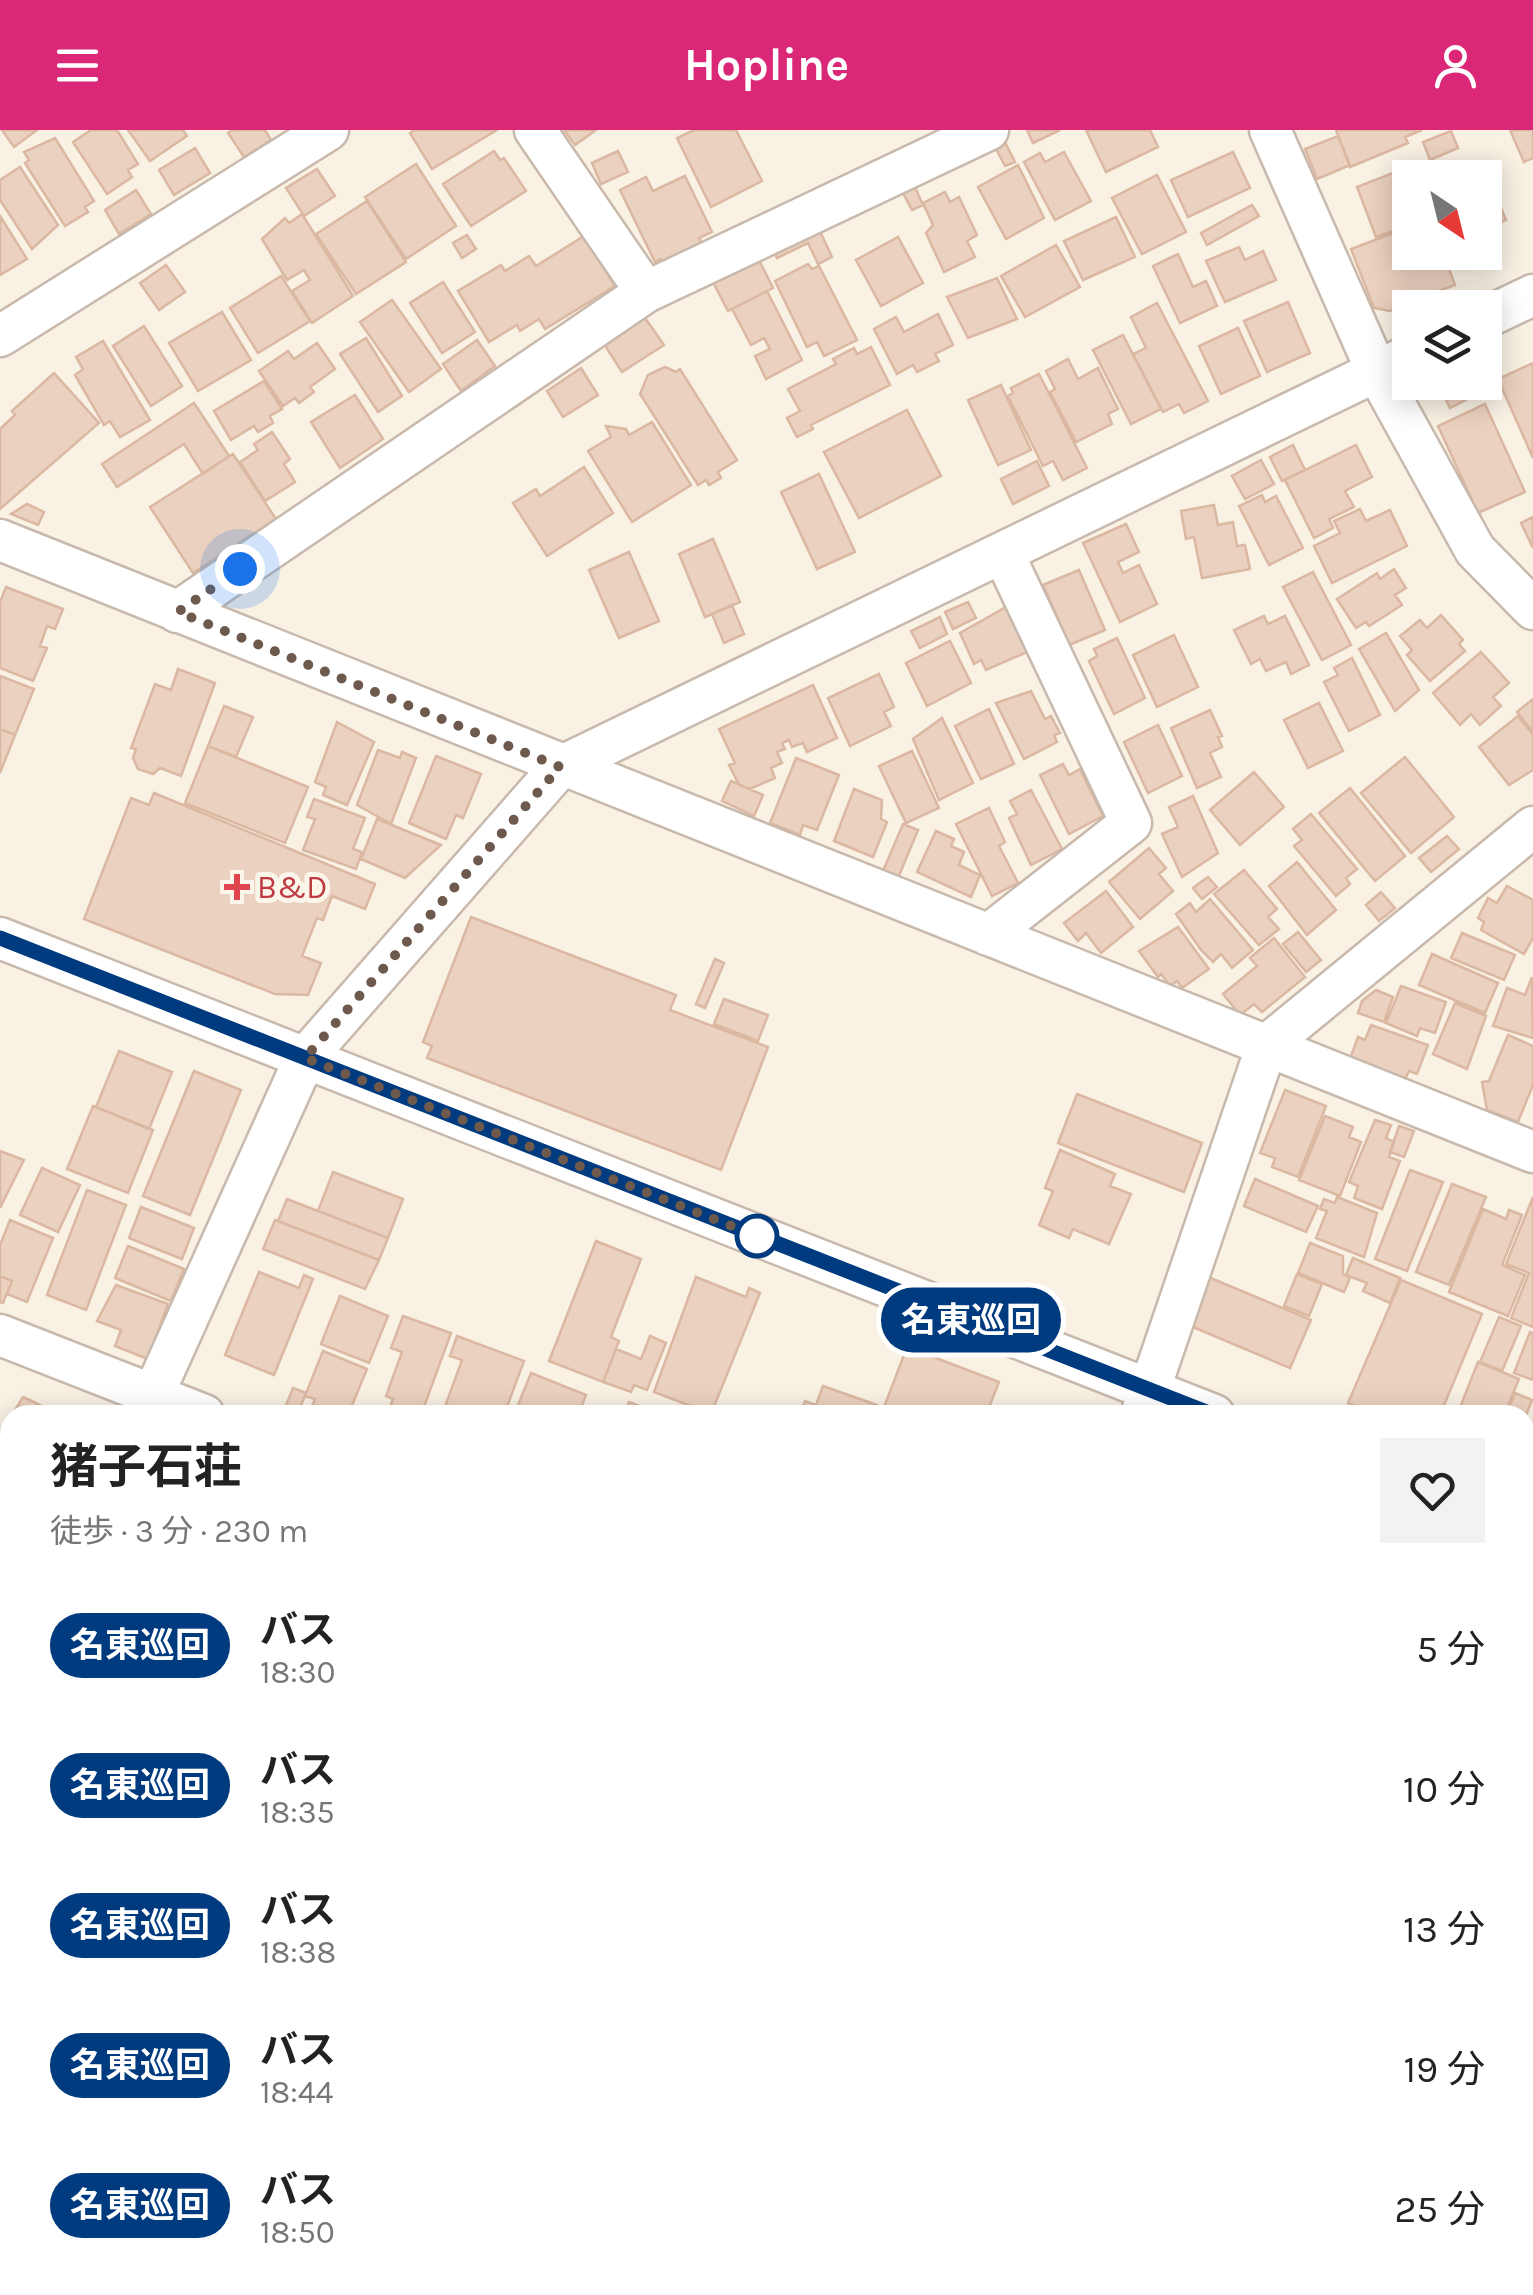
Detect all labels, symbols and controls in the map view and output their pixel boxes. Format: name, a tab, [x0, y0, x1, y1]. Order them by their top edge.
icon: menu	[50, 38, 105, 93]
icon: person	[1428, 38, 1483, 93]
text: Hopline	[684, 39, 849, 91]
north arrow	[1392, 160, 1502, 270]
map controls	[1392, 160, 1502, 400]
button: layers	[1392, 290, 1502, 400]
your location	[215, 544, 265, 594]
place label: B&D	[257, 869, 327, 906]
marker: B&D	[226, 876, 248, 898]
unlabelled marker	[736, 1215, 778, 1257]
line badge: 名東巡回	[901, 1288, 1041, 1352]
text: 名東巡回	[901, 1300, 1041, 1341]
button: heart	[1380, 1438, 1485, 1543]
text: 猪子石荘	[50, 1439, 242, 1495]
text: 徒歩 · 3 分 · 230 m	[50, 1513, 308, 1550]
text: バス	[260, 1608, 336, 1653]
text: 名東巡回	[70, 1625, 210, 1666]
text: 5 分	[1417, 1627, 1485, 1672]
text: 18:30	[260, 1654, 336, 1691]
text: バス	[260, 1748, 336, 1793]
text: 名東巡回	[70, 1765, 210, 1806]
text: 10 分	[1403, 1767, 1485, 1812]
text: 18:35	[260, 1794, 335, 1831]
text: バス	[260, 1888, 336, 1933]
text: 名東巡回	[70, 1905, 210, 1946]
text: 13 分	[1403, 1907, 1485, 1952]
text: 18:38	[260, 1934, 336, 1971]
text: バス	[260, 2028, 336, 2073]
text: 名東巡回	[70, 2045, 210, 2086]
text: 19 分	[1403, 2047, 1485, 2092]
text: 18:44	[260, 2074, 333, 2111]
text: バス	[260, 2168, 336, 2213]
text: 名東巡回	[70, 2185, 210, 2226]
text: 25 分	[1395, 2187, 1485, 2232]
text: 18:50	[260, 2214, 335, 2251]

